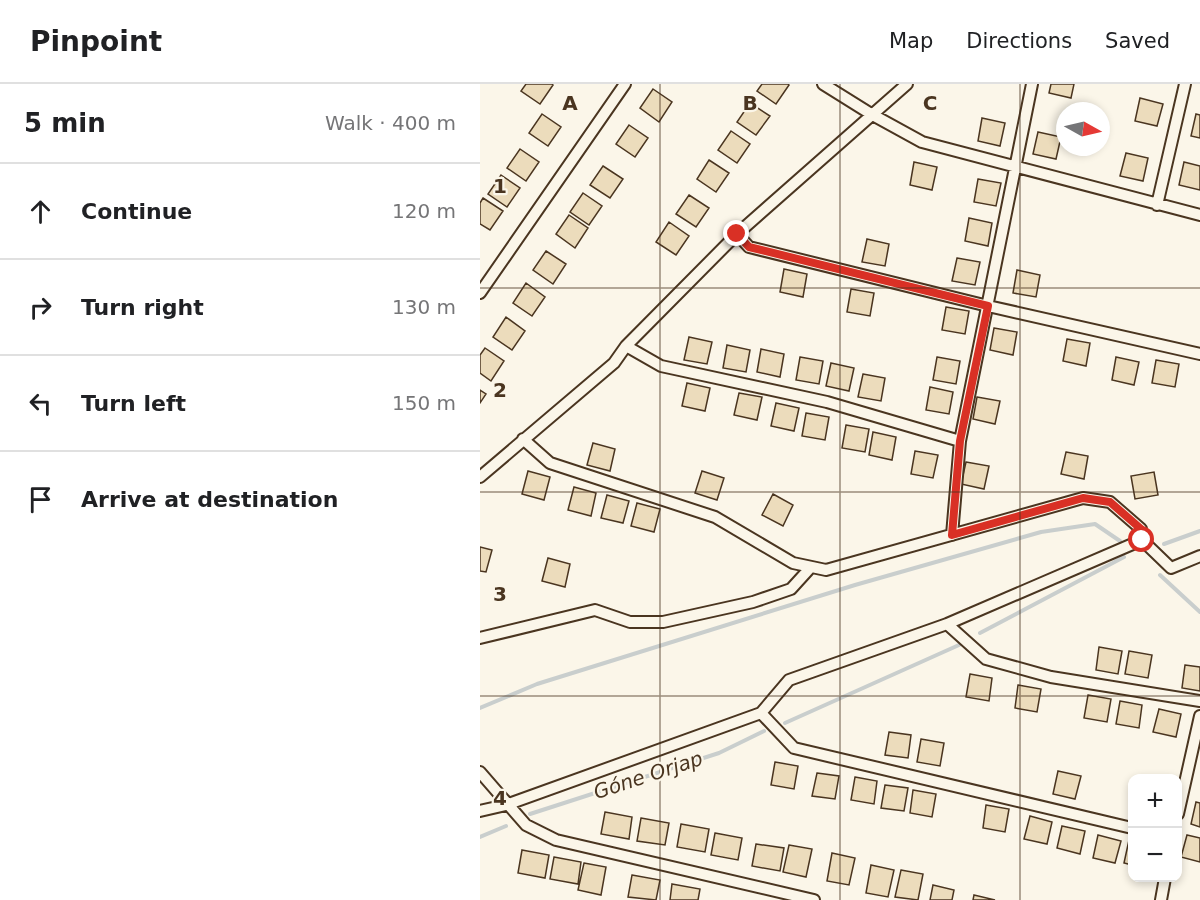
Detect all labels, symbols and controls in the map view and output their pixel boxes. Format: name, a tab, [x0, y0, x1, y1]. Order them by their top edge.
text: Pinpoint	[30, 25, 162, 58]
text: Map	[889, 29, 933, 53]
text: Directions	[966, 29, 1072, 53]
text: Saved	[1105, 29, 1170, 53]
text: A	[562, 91, 578, 115]
text: B	[742, 91, 758, 115]
text: C	[923, 91, 937, 115]
north arrow	[1056, 102, 1110, 156]
text: 5 min	[24, 108, 106, 138]
text: Walk · 400 m	[325, 111, 456, 135]
text: 1	[493, 174, 507, 198]
icon: ahead	[24, 195, 57, 228]
text: Continue	[81, 199, 192, 224]
text: 120 m	[392, 199, 456, 223]
route end	[723, 220, 749, 246]
icon: right	[24, 291, 57, 324]
text: Turn right	[81, 295, 204, 320]
text: 130 m	[392, 295, 456, 319]
text: 2	[493, 378, 507, 402]
icon: left	[24, 387, 57, 420]
text: Turn left	[81, 391, 186, 416]
text: 150 m	[392, 391, 456, 415]
icon: arrive	[24, 483, 57, 516]
text: Arrive at destination	[81, 487, 338, 512]
route start	[1128, 526, 1154, 552]
text: 3	[493, 582, 507, 606]
water label: Góne Orjap	[590, 746, 706, 804]
map controls	[1128, 774, 1182, 882]
button: +	[1128, 774, 1182, 828]
text: 4	[493, 786, 507, 810]
button: −	[1128, 828, 1182, 882]

